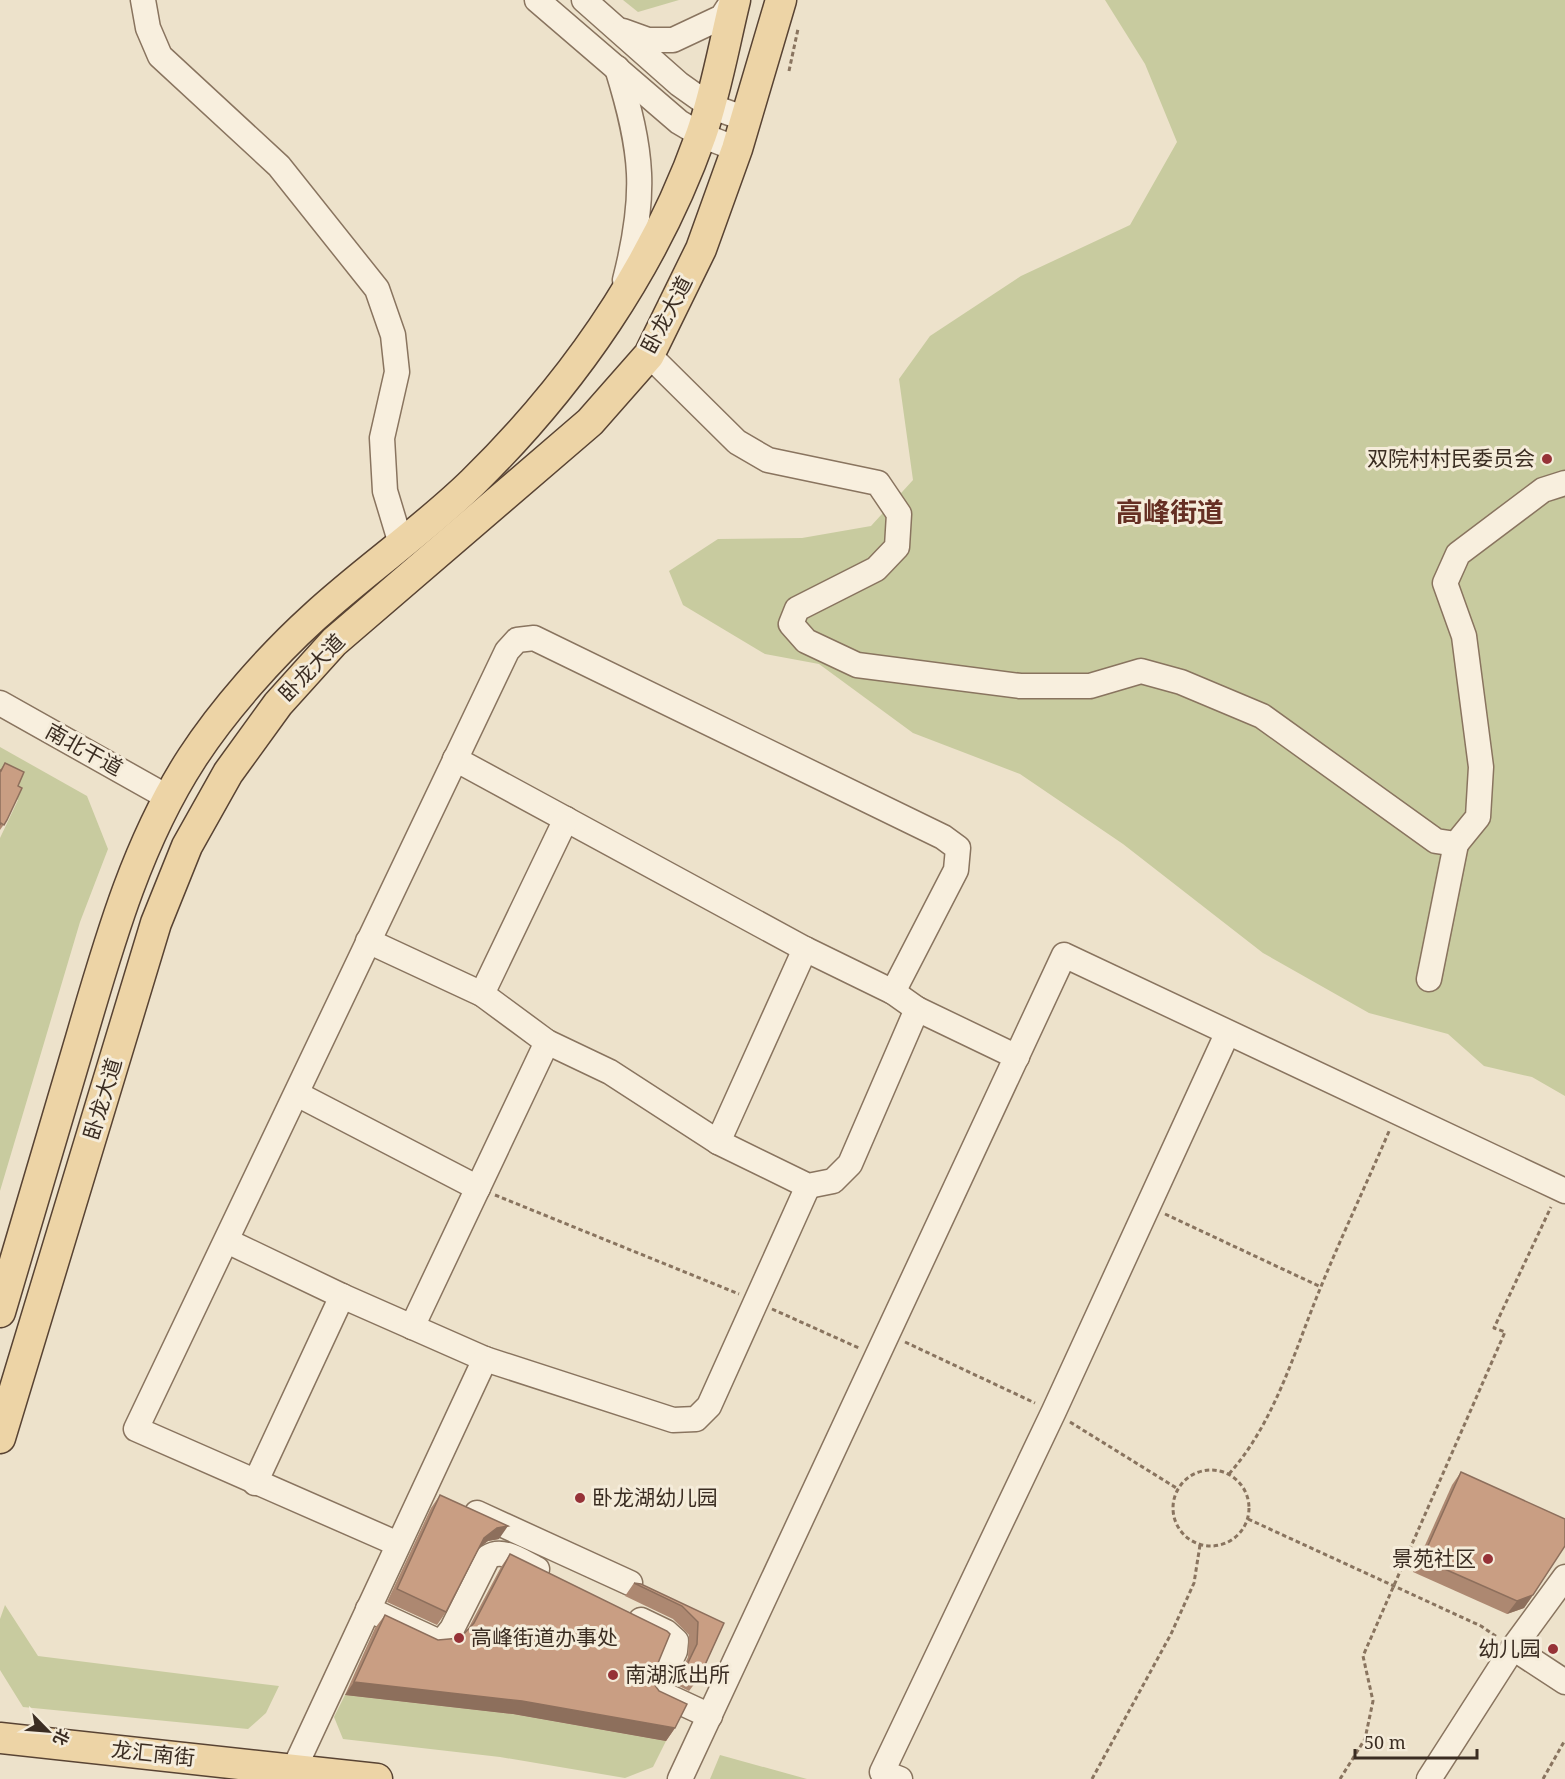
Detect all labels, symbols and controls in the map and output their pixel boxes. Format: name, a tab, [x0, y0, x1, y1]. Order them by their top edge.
street label: 卧龙大道	[634, 271, 698, 358]
place label: 双院村村民委员会	[1367, 444, 1535, 472]
marker: 双院村村民委员会	[1540, 452, 1554, 466]
district label: 高峰街道	[1116, 493, 1224, 530]
street label: 卧龙大道	[272, 627, 351, 707]
street label: 南北干道	[41, 717, 128, 782]
street label: 卧龙大道	[76, 1054, 128, 1143]
place label: 卧龙湖幼儿园	[592, 1483, 718, 1511]
marker: 卧龙湖幼儿园	[573, 1491, 587, 1505]
place label: 景苑社区	[1392, 1544, 1476, 1572]
marker: 景苑社区	[1481, 1552, 1495, 1566]
place label: 高峰街道办事处	[471, 1623, 618, 1651]
marker: 高峰街道办事处	[452, 1631, 466, 1645]
place label: 幼儿园	[1478, 1634, 1541, 1662]
marker: 幼儿园	[1546, 1642, 1560, 1656]
place label: 南湖派出所	[625, 1660, 730, 1688]
marker: 南湖派出所	[606, 1668, 620, 1682]
north arrow	[18, 1701, 78, 1761]
scale bar	[1355, 1722, 1476, 1760]
text: 北	[48, 1725, 75, 1749]
text: 50 m	[1364, 1730, 1406, 1754]
street label: 龙汇南街	[110, 1735, 196, 1771]

